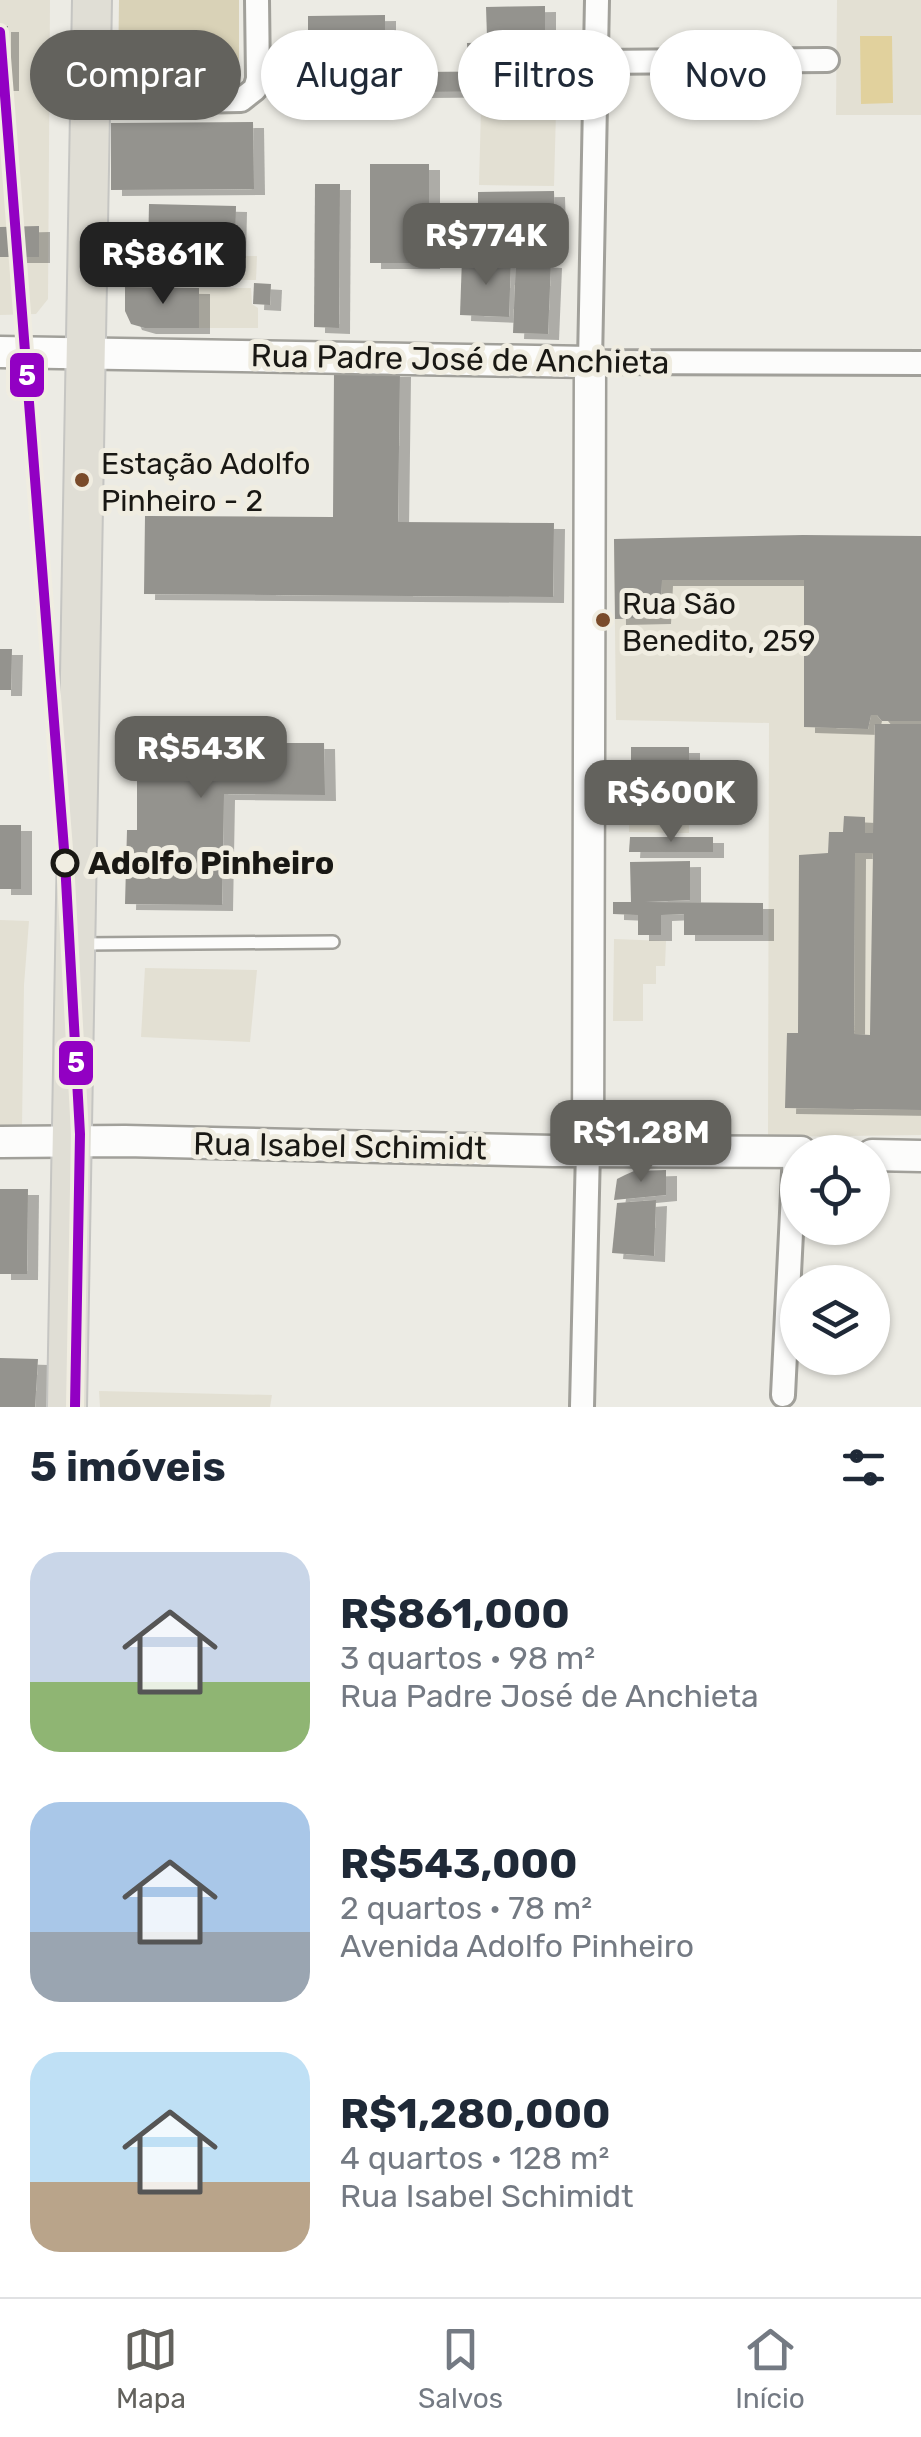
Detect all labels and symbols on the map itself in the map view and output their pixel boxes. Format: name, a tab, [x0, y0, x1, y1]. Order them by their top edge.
pin: R$774K	[405, 203, 567, 288]
pin: R$861K	[82, 222, 244, 307]
street label: Rua Padre José de Anchieta	[250, 336, 670, 382]
line badge: 5	[8, 351, 46, 399]
text: 5	[18, 359, 36, 392]
place label: Estação Adolfo Pinheiro - 2	[101, 446, 310, 519]
marker: Estação Adolfo Pinheiro - 2	[72, 470, 92, 490]
place label: Rua São Benedito, 259	[622, 586, 816, 659]
marker: Rua São Benedito, 259	[593, 610, 613, 630]
pin: R$543K	[120, 716, 282, 801]
pin: R$600K	[590, 760, 752, 845]
place label: Adolfo Pinheiro	[88, 844, 334, 882]
marker: Adolfo Pinheiro	[52, 850, 78, 876]
line badge: 5	[57, 1039, 95, 1087]
text: 5	[67, 1046, 85, 1079]
pin: R$1.28M	[549, 1100, 733, 1185]
street label: Rua Isabel Schimidt	[193, 1124, 487, 1168]

